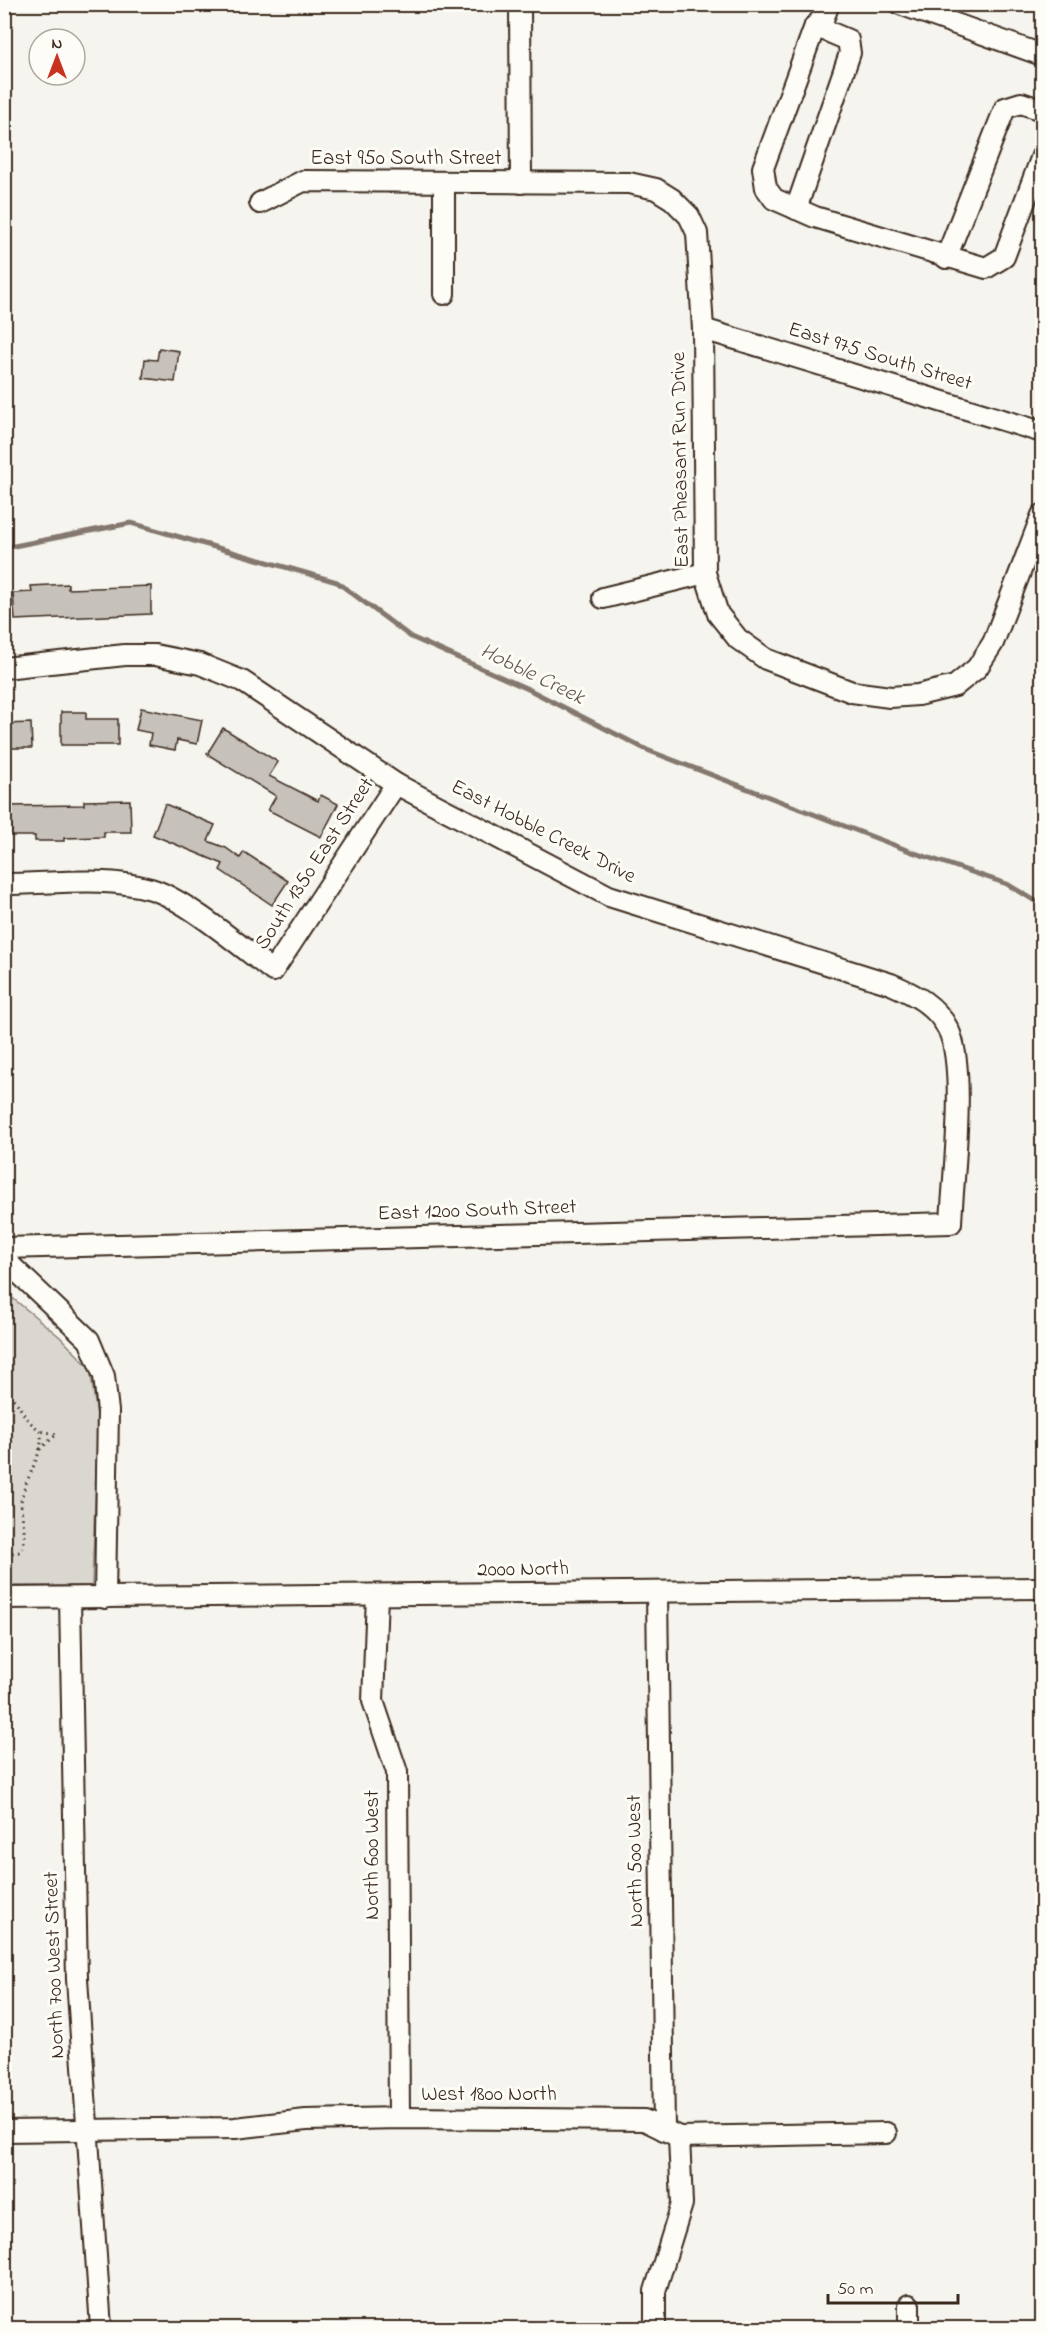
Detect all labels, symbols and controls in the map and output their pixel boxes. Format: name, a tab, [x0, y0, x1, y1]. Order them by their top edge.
north arrow	[27, 27, 87, 87]
text: N	[52, 32, 63, 56]
street label: East 950 South Street	[310, 144, 502, 174]
street label: East 975 South Street	[784, 315, 976, 399]
street label: East Pheasant Run Drive	[664, 351, 698, 568]
water label: Hobble Creek	[474, 636, 591, 715]
street label: South 1350 East Street	[248, 772, 382, 956]
street label: East Hobble Creek Drive	[445, 772, 641, 892]
street label: East 1200 South Street	[377, 1193, 577, 1229]
street label: 2000 North	[477, 1554, 569, 1586]
street label: North 600 West	[358, 1790, 388, 1920]
street label: North 500 West	[620, 1794, 652, 1928]
street label: North 700 West Street	[37, 1871, 73, 2059]
street label: West 1800 North	[421, 2080, 557, 2110]
scale bar	[828, 2267, 958, 2305]
text: 50 m	[837, 2277, 874, 2303]

